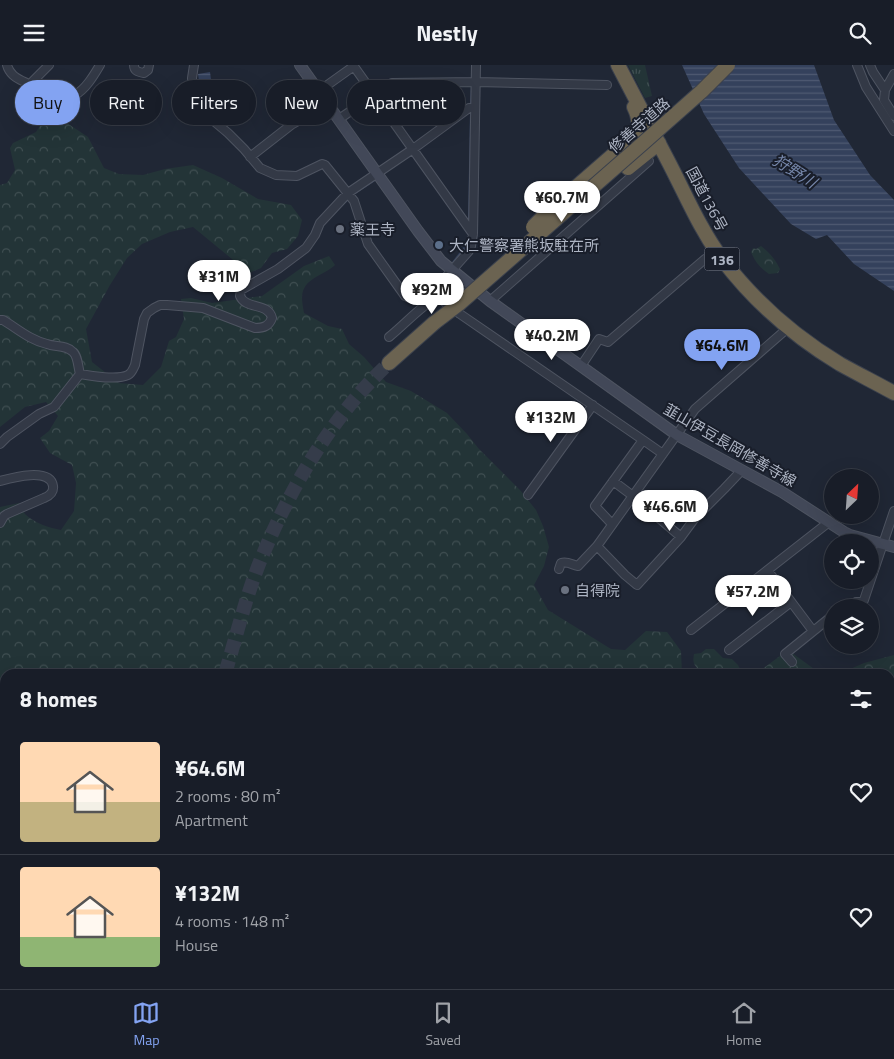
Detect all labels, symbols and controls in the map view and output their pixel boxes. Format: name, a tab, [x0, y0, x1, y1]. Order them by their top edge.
text: Nestly	[416, 16, 478, 50]
icon: menu	[20, 19, 48, 47]
icon: search	[846, 19, 874, 47]
chip: Buy	[15, 80, 80, 125]
chip: Rent	[90, 80, 162, 125]
chip: Filters	[172, 80, 256, 125]
chip: New	[266, 80, 337, 125]
chip: Apartment	[347, 80, 465, 125]
street label: 修善寺道路	[603, 92, 675, 158]
water label: 狩野川	[768, 148, 823, 195]
street label: 国道136号	[680, 163, 734, 235]
pin: ¥60.7M	[521, 181, 603, 223]
text: ¥60.7M	[535, 185, 589, 209]
place label: 薬王寺	[350, 218, 395, 241]
marker: 薬王寺	[334, 223, 346, 235]
place label: 大仁警察署熊坂駐在所	[449, 234, 599, 257]
marker: 大仁警察署熊坂駐在所	[433, 239, 445, 251]
road number: 136	[704, 247, 740, 270]
pin: ¥31M	[189, 259, 249, 302]
text: ¥31M	[199, 264, 239, 288]
pin: ¥92M	[402, 273, 462, 315]
text: ¥92M	[412, 277, 452, 301]
pin: ¥40.2M	[511, 319, 593, 361]
text: ¥40.2M	[525, 323, 579, 347]
pin: ¥64.6M	[681, 329, 763, 371]
text: ¥64.6M	[695, 333, 749, 357]
street label: 韮山伊豆長岡修善寺線	[659, 398, 801, 492]
pin: ¥132M	[516, 401, 586, 443]
text: ¥132M	[526, 405, 576, 429]
north arrow	[824, 469, 879, 524]
map controls	[824, 469, 879, 654]
pin: ¥46.6M	[629, 489, 711, 532]
text: ¥46.6M	[643, 494, 697, 518]
button: locate	[824, 534, 879, 589]
pin: ¥57.2M	[712, 575, 794, 617]
place label: 自得院	[575, 579, 620, 602]
text: ¥57.2M	[726, 579, 780, 603]
marker: 自得院	[559, 584, 571, 596]
button: layers	[824, 599, 879, 654]
text: 8 homes	[20, 683, 97, 715]
icon: filters	[847, 685, 875, 713]
text: ¥64.6M	[175, 752, 245, 784]
icon: home	[60, 762, 120, 822]
icon: heart	[847, 778, 875, 806]
text: 2 rooms · 80 m²	[175, 784, 280, 808]
text: Apartment	[175, 808, 248, 832]
text: ¥132M	[175, 877, 240, 909]
icon: home	[60, 887, 120, 947]
icon: heart	[847, 903, 875, 931]
text: 4 rooms · 148 m²	[175, 909, 289, 933]
text: House	[175, 933, 218, 957]
tab: Map	[132, 999, 160, 1050]
tab: Saved	[425, 999, 461, 1050]
tab: Home	[726, 999, 762, 1050]

